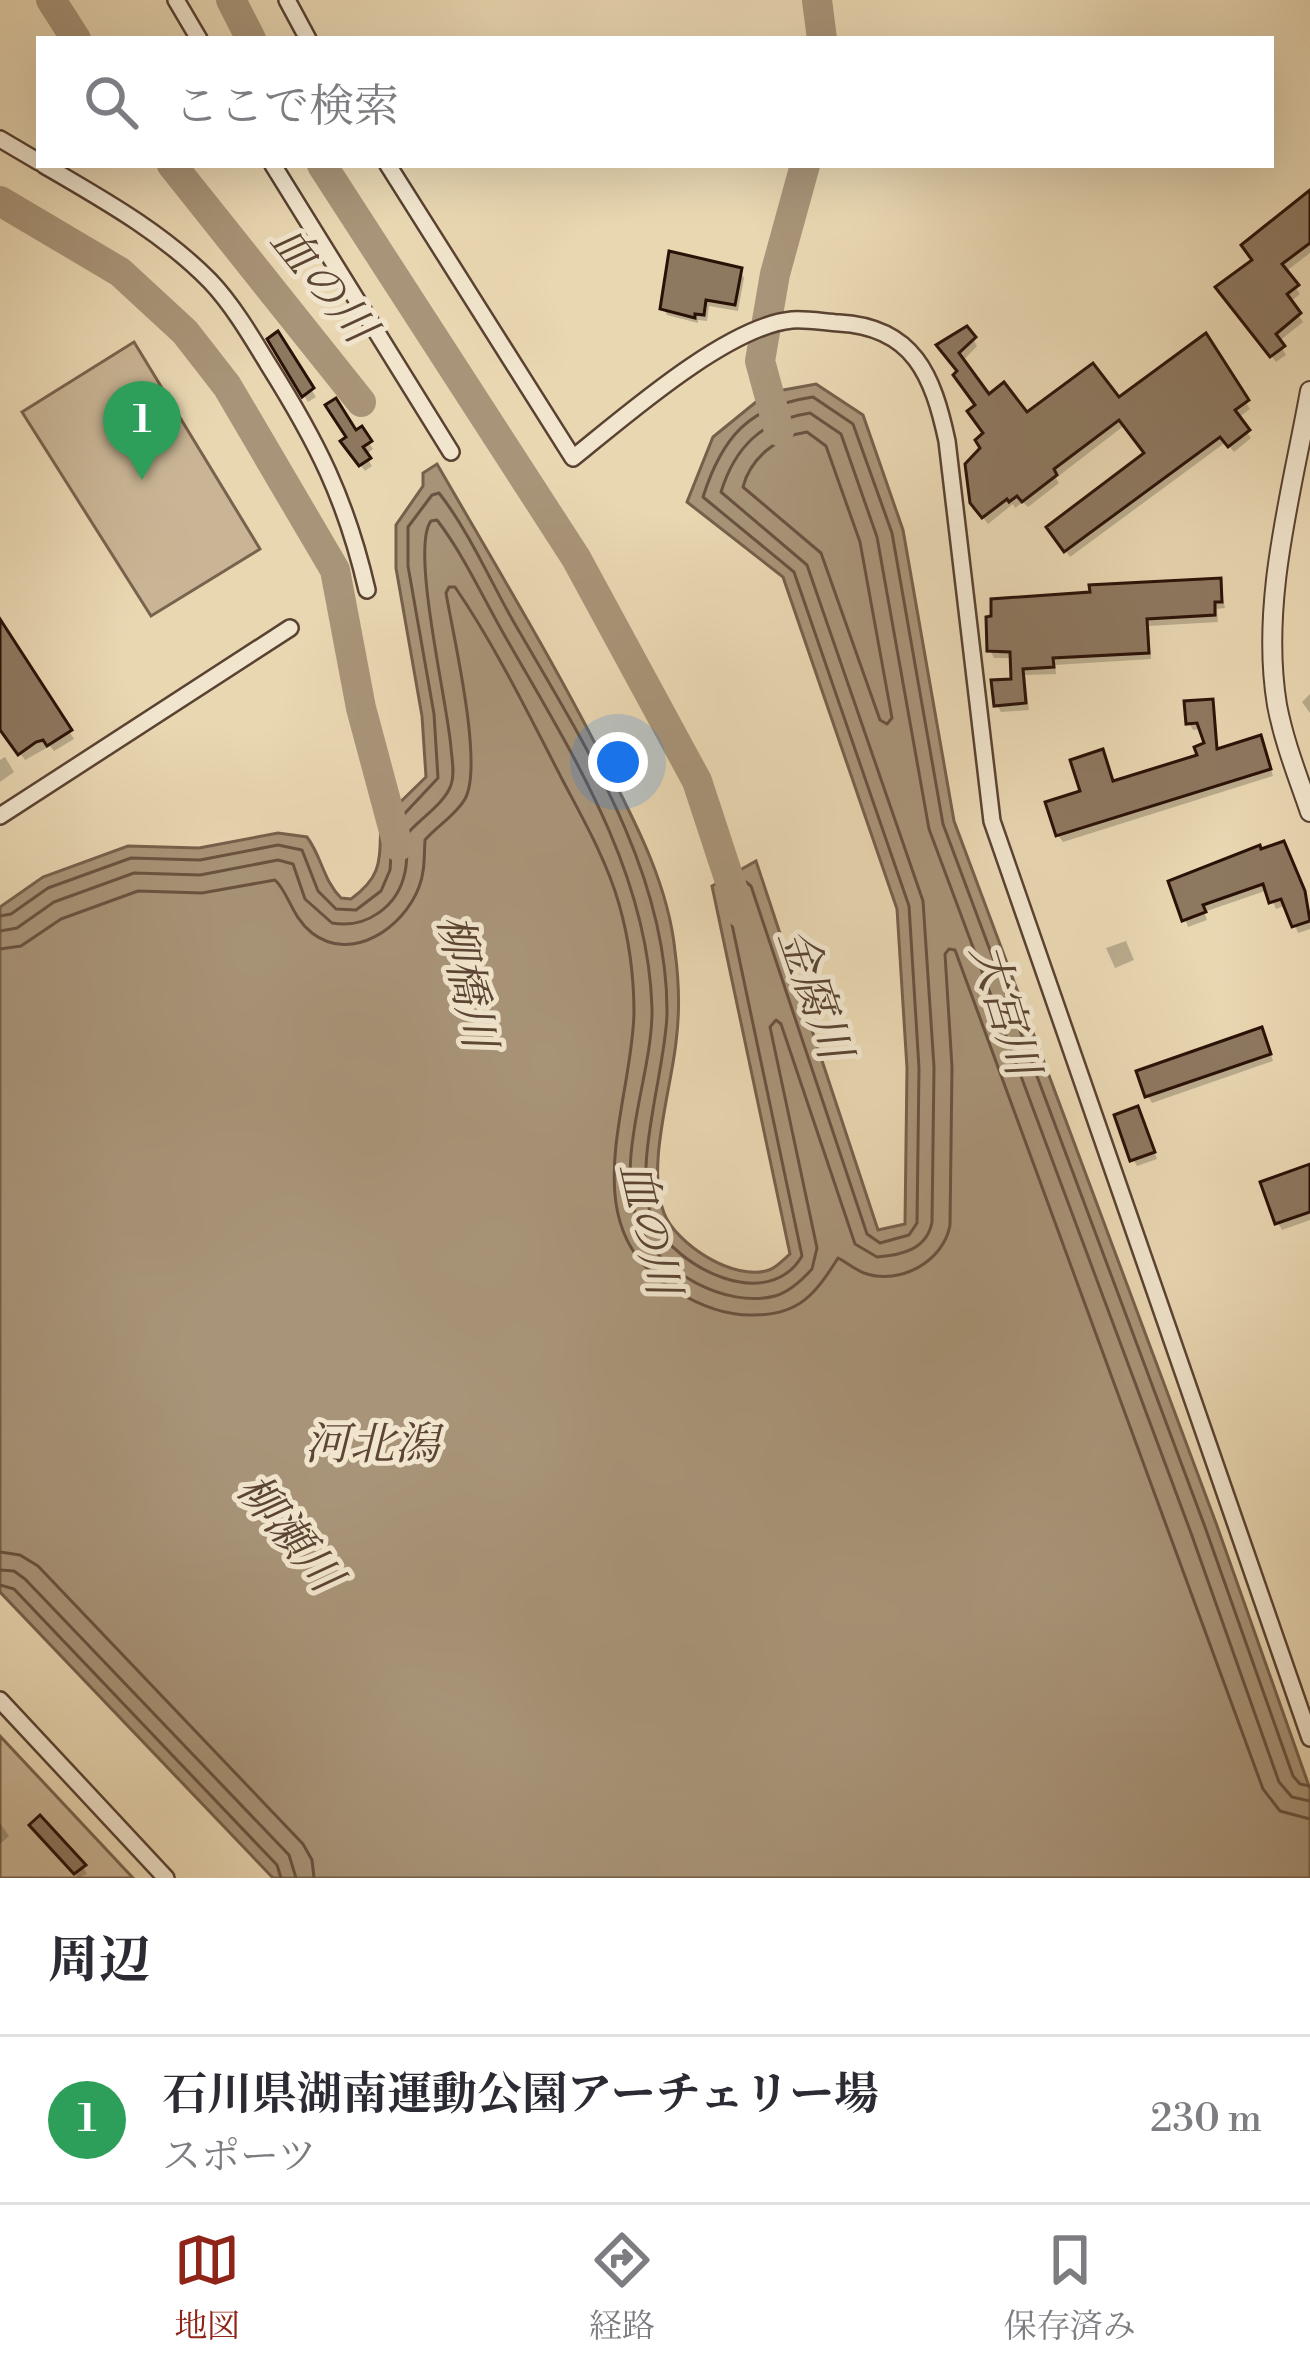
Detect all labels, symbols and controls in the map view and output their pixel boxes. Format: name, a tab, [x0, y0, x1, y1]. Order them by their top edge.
search box	[36, 36, 1274, 168]
icon: search	[78, 69, 144, 135]
text: ここで検索	[174, 79, 399, 136]
water label: 血の川	[257, 214, 390, 359]
pin: 1	[103, 381, 181, 480]
your location	[588, 732, 648, 792]
water label: 柳橋川	[424, 910, 509, 1058]
water label: 金腐川	[765, 921, 864, 1072]
water label: 大宮川	[957, 937, 1052, 1087]
water label: 血の川	[606, 1156, 693, 1306]
water label: 河北潟	[304, 1417, 444, 1474]
water label: 柳瀬川	[223, 1463, 356, 1608]
text: 周辺	[48, 1930, 150, 1994]
text: 石川県湖南運動公園アーチェリー場	[162, 2067, 879, 2124]
text: 1	[78, 2095, 96, 2144]
text: 230 m	[1150, 2095, 1262, 2144]
text: スポーツ	[162, 2133, 316, 2182]
tab: 地図	[174, 2227, 240, 2348]
tab: 経路	[589, 2227, 655, 2348]
tab: 保存済み	[1004, 2227, 1136, 2348]

